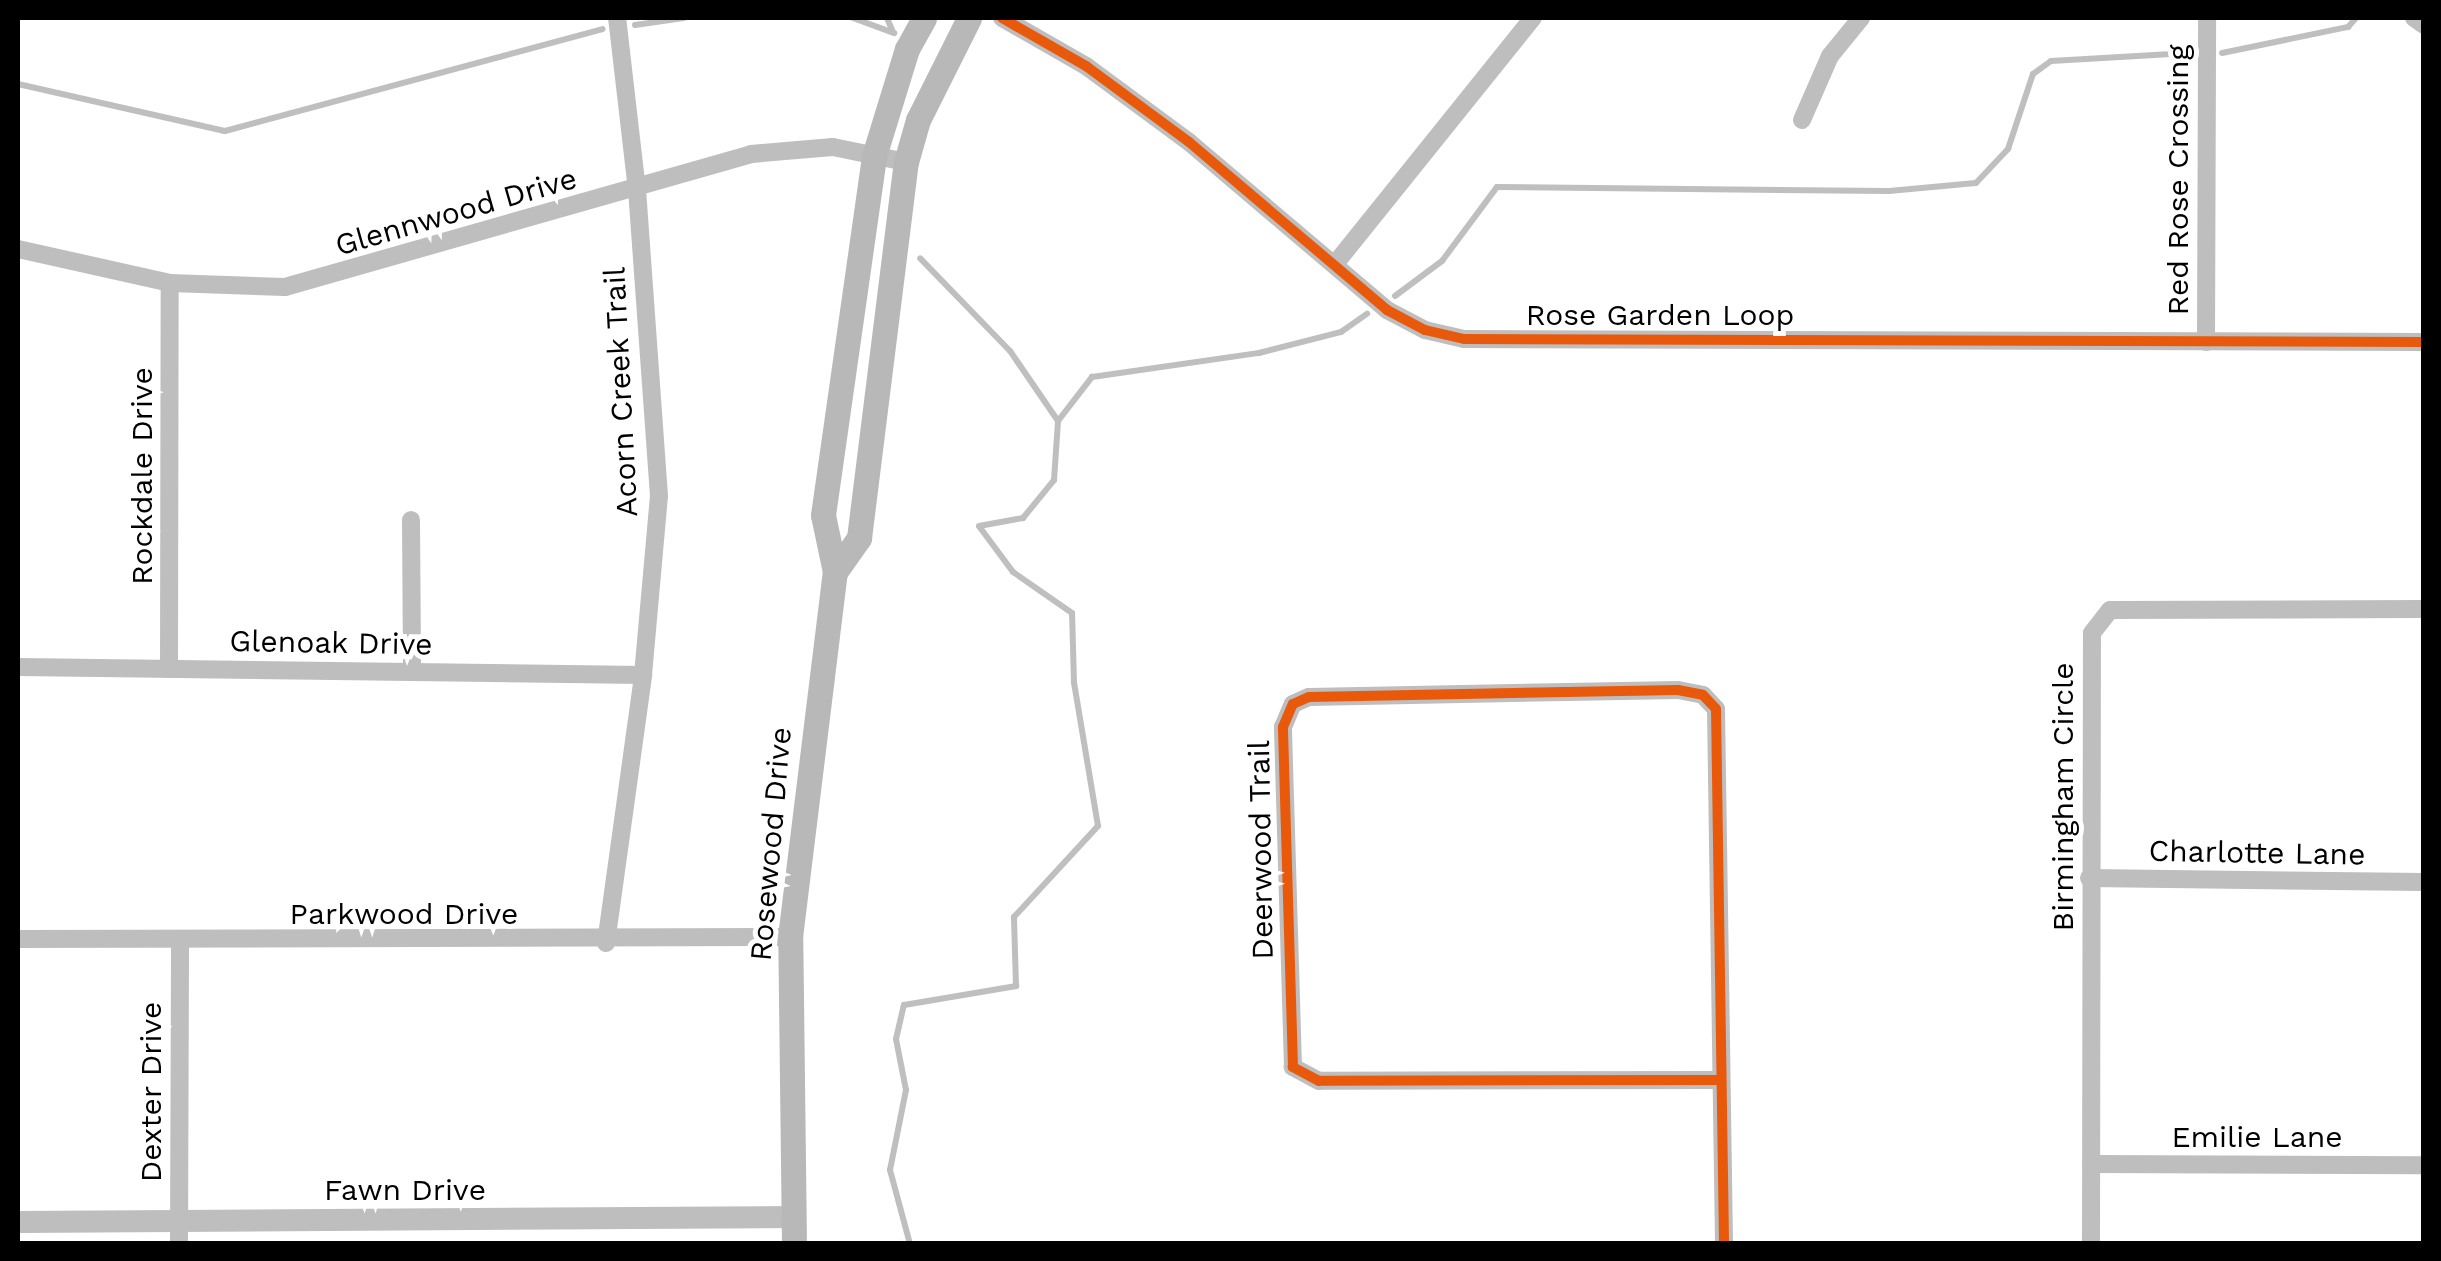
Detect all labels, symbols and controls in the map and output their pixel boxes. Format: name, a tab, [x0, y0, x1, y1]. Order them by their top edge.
street label: Red Rose Crossing	[2160, 44, 2196, 316]
street label: Glennwood Drive	[331, 160, 581, 264]
street label: Acorn Creek Trail	[596, 265, 646, 519]
street label: Rose Garden Loop	[1526, 297, 1794, 333]
street label: Rockdale Drive	[124, 367, 160, 585]
street label: Glenoak Drive	[229, 623, 433, 663]
street label: Birmingham Circle	[2045, 663, 2081, 931]
street label: Rosewood Drive	[743, 726, 799, 962]
street label: Deerwood Trail	[1241, 740, 1281, 960]
street label: Charlotte Lane	[2148, 833, 2366, 873]
street label: Parkwood Drive	[290, 896, 518, 932]
street label: Dexter Drive	[133, 1001, 169, 1183]
street label: Emilie Lane	[2171, 1119, 2343, 1155]
street label: Fawn Drive	[324, 1172, 486, 1208]

